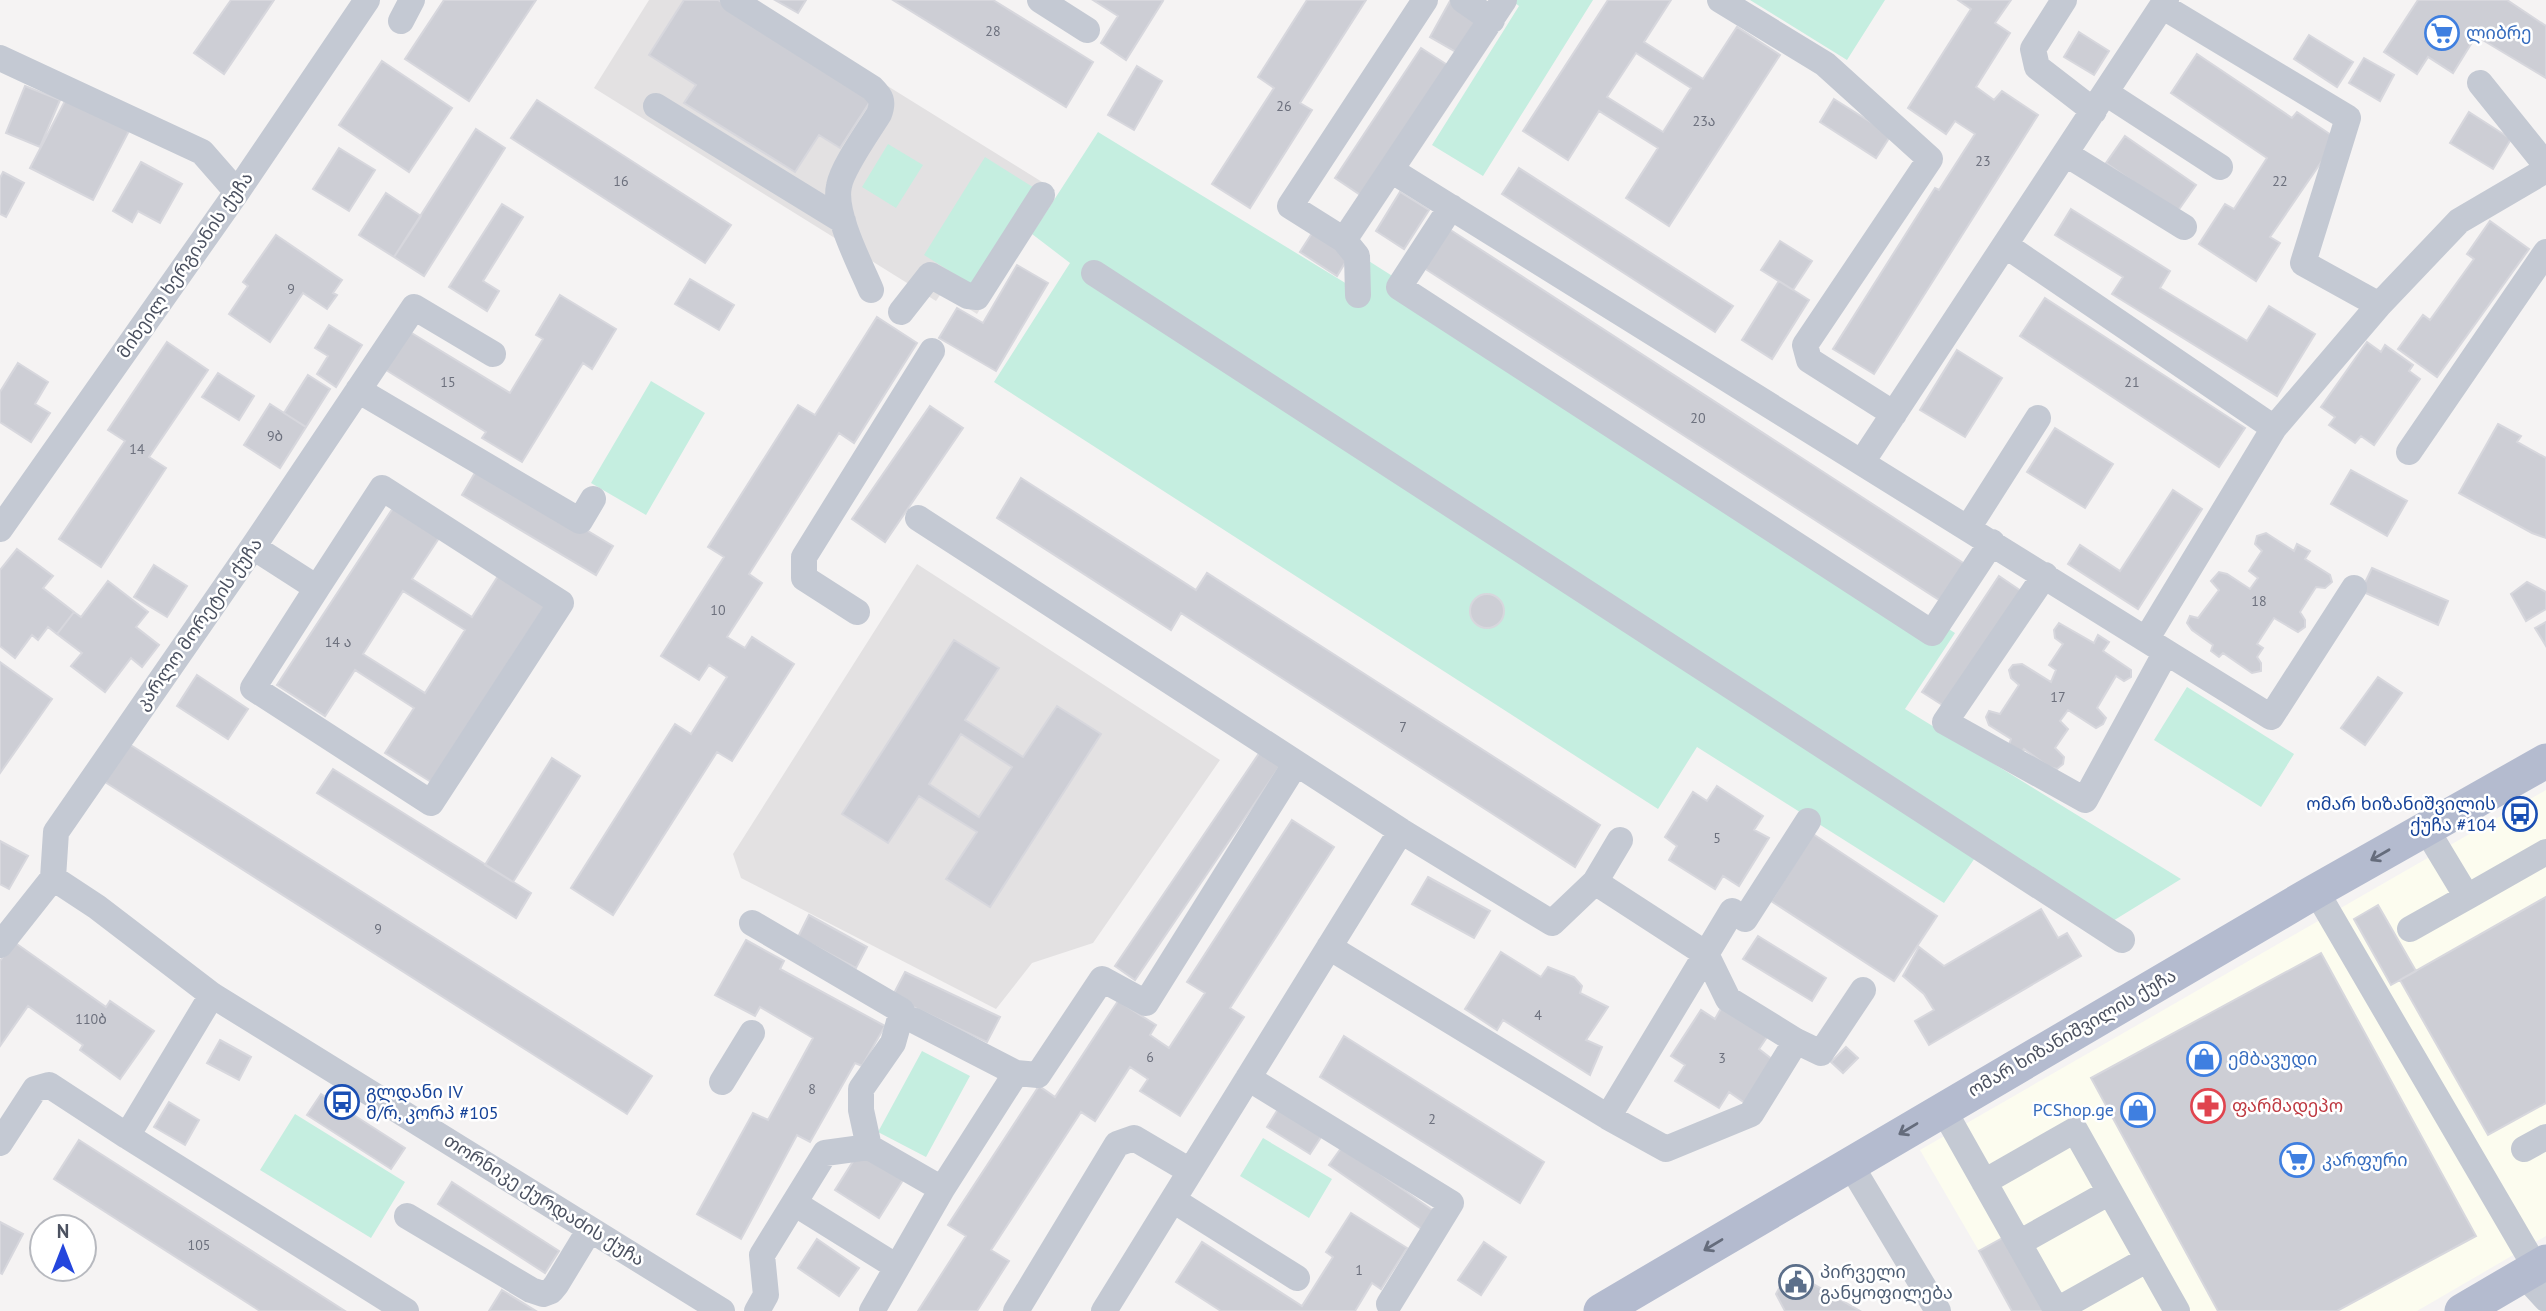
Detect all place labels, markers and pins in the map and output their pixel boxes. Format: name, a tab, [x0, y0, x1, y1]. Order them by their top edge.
supermarket icon: ლიბრე	[2423, 14, 2461, 52]
place label: ლიბრე	[2466, 21, 2532, 44]
place label: ომარ ხიზანიშვილის ქუჩა #104	[2306, 792, 2496, 836]
bus stop icon: ომარ ხიზანიშვილის ქუჩა #104	[2501, 795, 2539, 833]
shop icon: ემბავუდი	[2185, 1040, 2223, 1078]
place label: ემბავუდი	[2228, 1047, 2317, 1070]
place label: გლდანი IV მ/რ, კორპ #105	[366, 1080, 499, 1124]
bus stop icon: გლდანი IV მ/რ, კორპ #105	[323, 1083, 361, 1121]
pharmacy icon: ფარმადეპო	[2189, 1087, 2227, 1125]
shop icon: PCShop.ge	[2119, 1091, 2157, 1129]
place label: ფარმადეპო	[2232, 1094, 2343, 1117]
place label: PCShop.ge	[2033, 1098, 2114, 1121]
supermarket icon: კარფური	[2278, 1141, 2316, 1179]
place label: კარფური	[2322, 1148, 2408, 1171]
place label: პირველი განყოფილება	[1820, 1260, 1953, 1304]
public building icon: პირველი განყოფილება	[1777, 1263, 1815, 1301]

